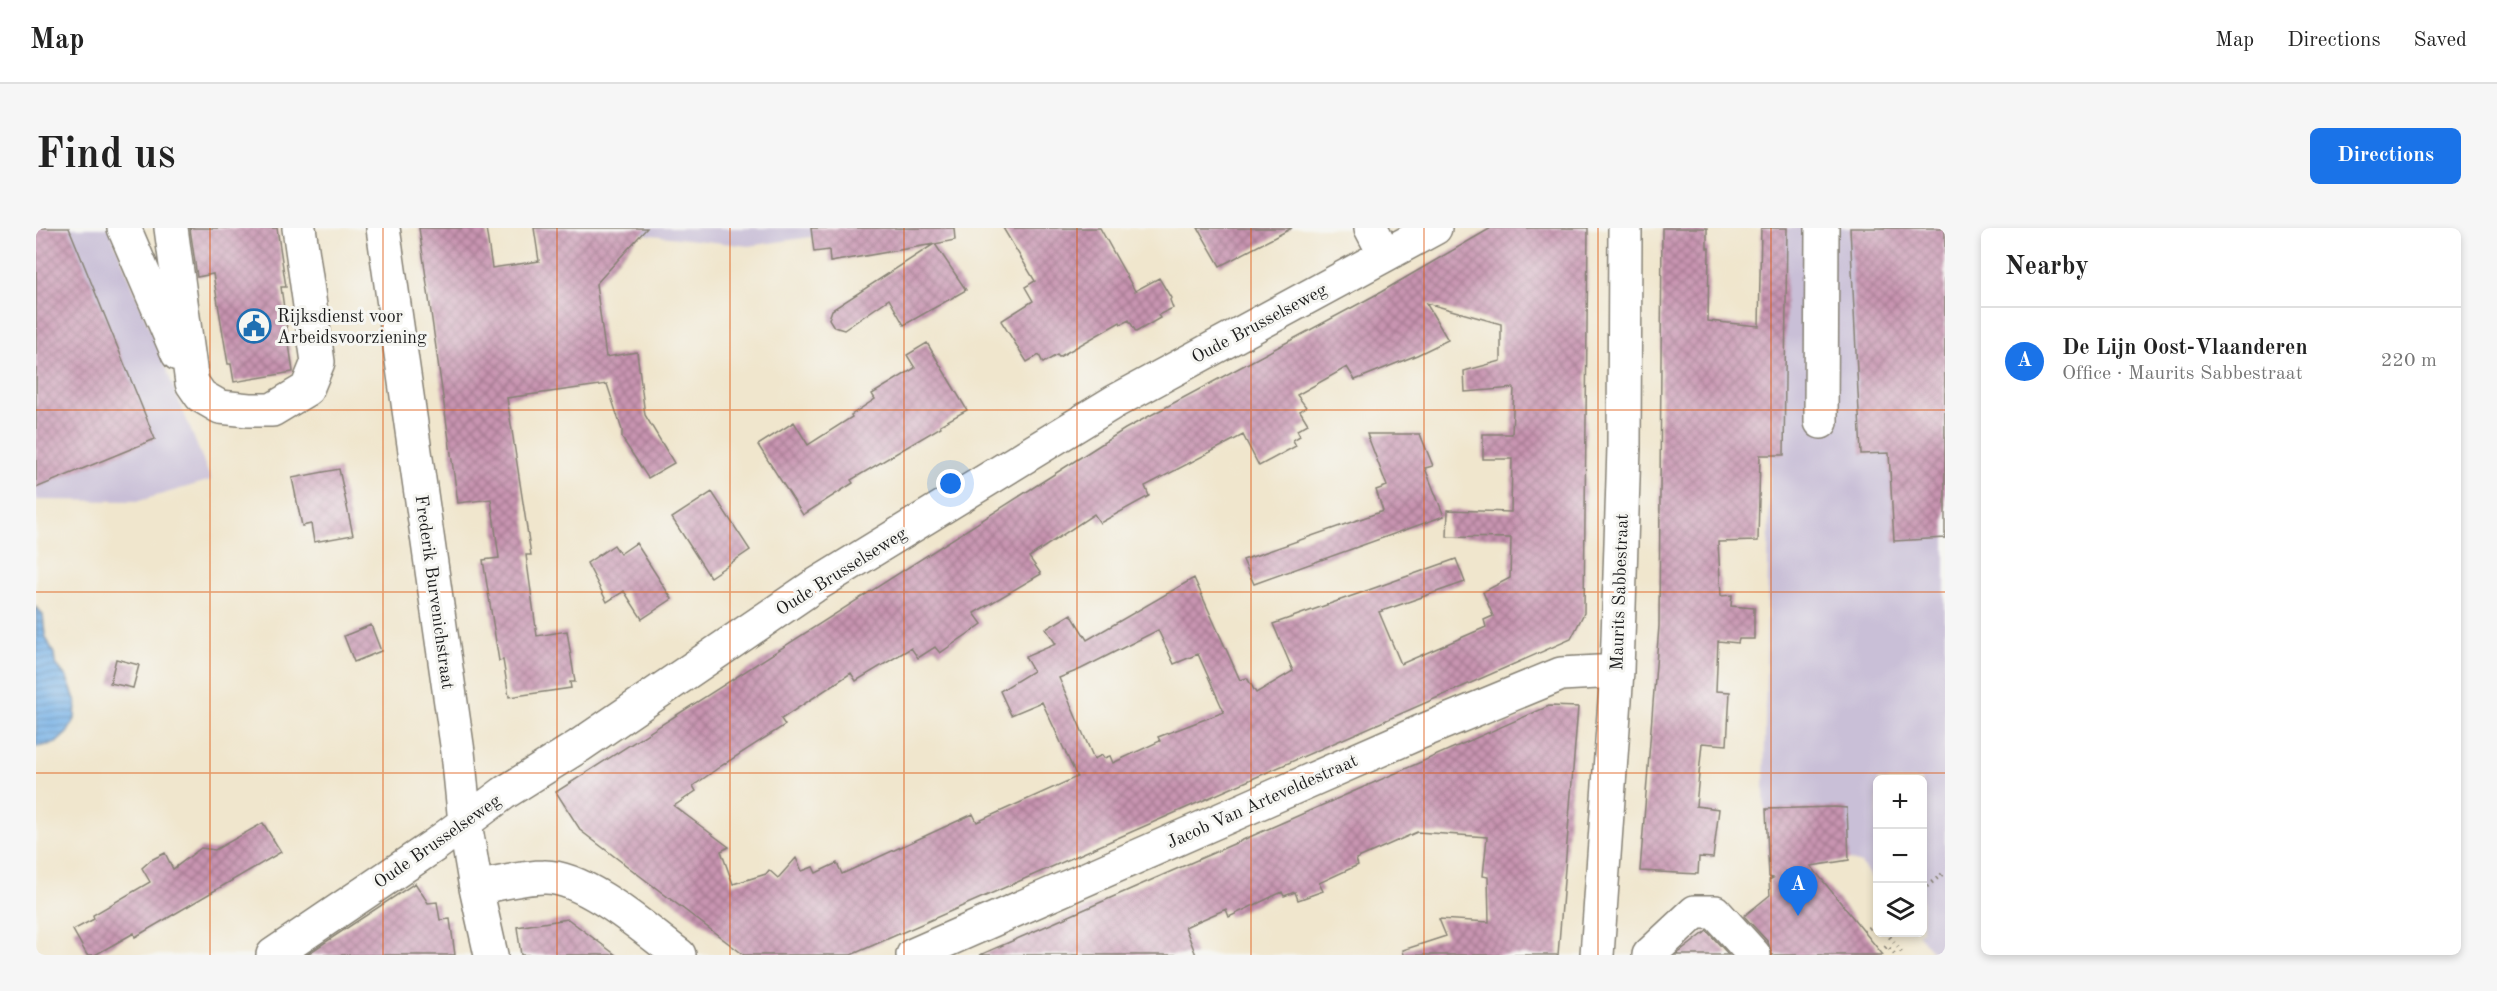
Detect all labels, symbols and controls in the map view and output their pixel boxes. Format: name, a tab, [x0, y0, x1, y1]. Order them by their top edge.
text: Map	[30, 27, 84, 55]
text: Map	[2215, 30, 2254, 51]
text: Directions	[2287, 30, 2381, 51]
text: Saved	[2414, 30, 2467, 51]
button: Directions	[2310, 128, 2461, 184]
text: Find us	[36, 135, 175, 177]
text: Nearby	[2005, 254, 2089, 280]
street label: Oude Brusselseweg	[1189, 281, 1330, 367]
public building icon: Rijksdienst voor Arbeidsvoorziening	[236, 308, 272, 344]
place label: Rijksdienst voor Arbeidsvoorziening	[277, 308, 427, 347]
text: De Lijn Oost-Vlaanderen	[2062, 337, 2308, 359]
text: A	[2017, 351, 2032, 371]
text: 220 m	[2381, 351, 2437, 371]
text: Office · Maurits Sabbestraat	[2062, 364, 2303, 384]
your location	[936, 469, 965, 498]
street label: Frederik Burvenichstraat	[411, 494, 457, 691]
street label: Maurits Sabbestraat	[1608, 513, 1632, 671]
street label: Oude Brusselseweg	[773, 524, 910, 619]
street label: Jacob Van Arteveldestraat	[1164, 752, 1360, 852]
map controls	[1873, 775, 1927, 937]
button: +	[1873, 775, 1927, 829]
street label: Oude Brusselseweg	[371, 791, 505, 892]
button: −	[1873, 829, 1927, 883]
pin: A	[1778, 866, 1818, 916]
button: layers	[1873, 883, 1927, 937]

